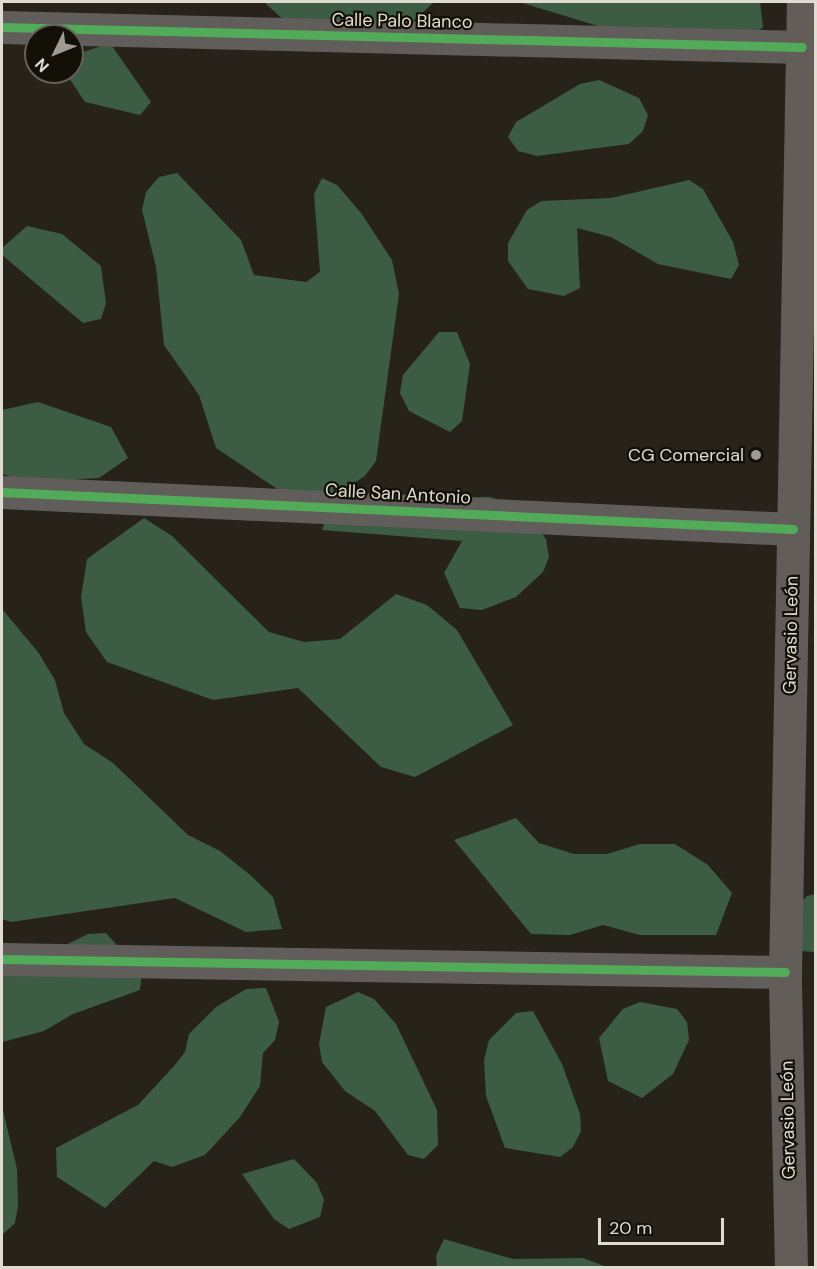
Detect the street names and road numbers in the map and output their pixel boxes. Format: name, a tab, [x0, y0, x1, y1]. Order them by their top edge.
street label: Calle Palo Blanco	[331, 9, 473, 33]
street label: Calle San Antonio	[324, 479, 472, 509]
street label: Gervasio León	[779, 576, 803, 694]
street label: Gervasio León	[776, 1061, 800, 1179]

